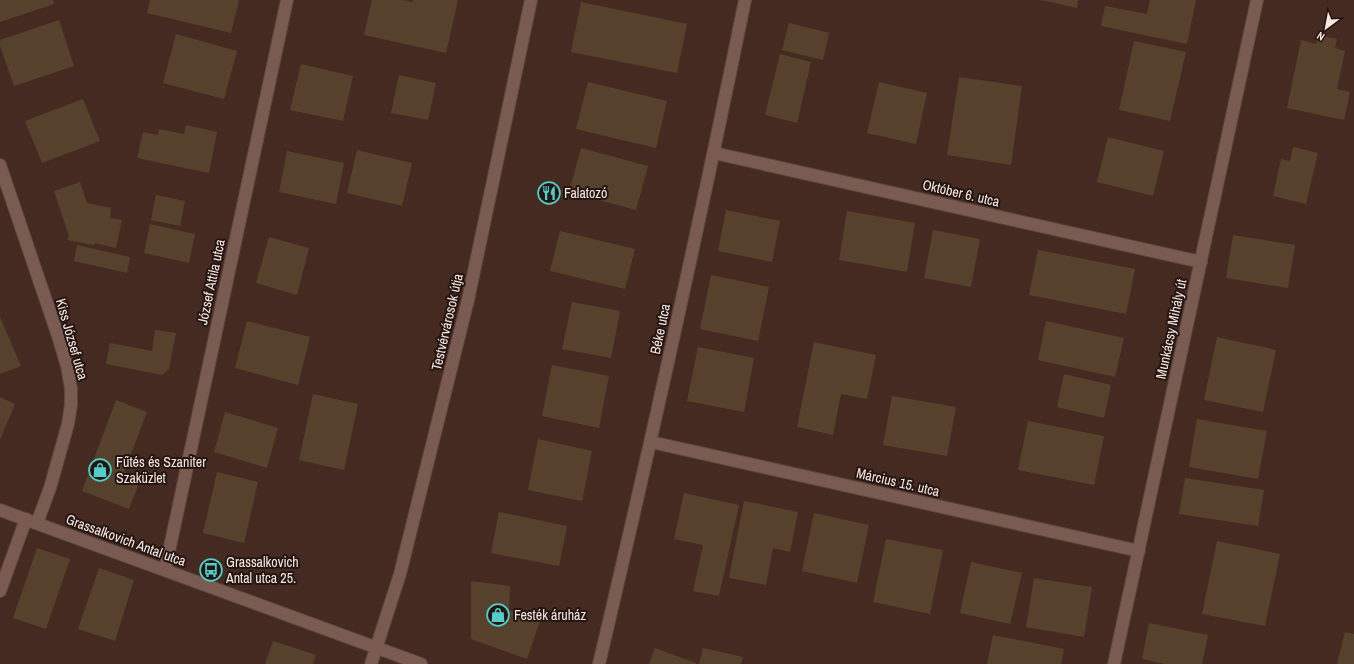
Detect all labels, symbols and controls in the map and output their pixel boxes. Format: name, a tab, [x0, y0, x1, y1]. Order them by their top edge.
north arrow	[1306, 8, 1346, 48]
text: N	[1314, 29, 1327, 44]
street label: Október 6. utca	[921, 175, 1002, 211]
restaurant icon: Falatozó	[536, 180, 562, 206]
place label: Falatozó	[564, 184, 607, 202]
street label: József Attila utca	[193, 237, 229, 326]
street label: Testvérvárosok útja	[427, 271, 467, 372]
street label: Munkácsy Mihály út	[1152, 278, 1190, 380]
street label: Kiss József utca	[52, 296, 92, 382]
street label: Béke utca	[646, 302, 674, 356]
place label: Fűtés és Szaniter Szaküzlet	[116, 453, 206, 487]
shop icon: Fűtés és Szaniter Szaküzlet	[87, 457, 113, 483]
street label: Március 15. utca	[855, 464, 942, 500]
street label: Grassalkovich Antal utca	[64, 510, 189, 570]
place label: Grassalkovich Antal utca 25.	[225, 553, 299, 587]
bus stop icon: Grassalkovich Antal utca 25.	[198, 557, 224, 583]
shop icon: Festék áruház	[485, 602, 511, 628]
place label: Festék áruház	[514, 606, 586, 624]

